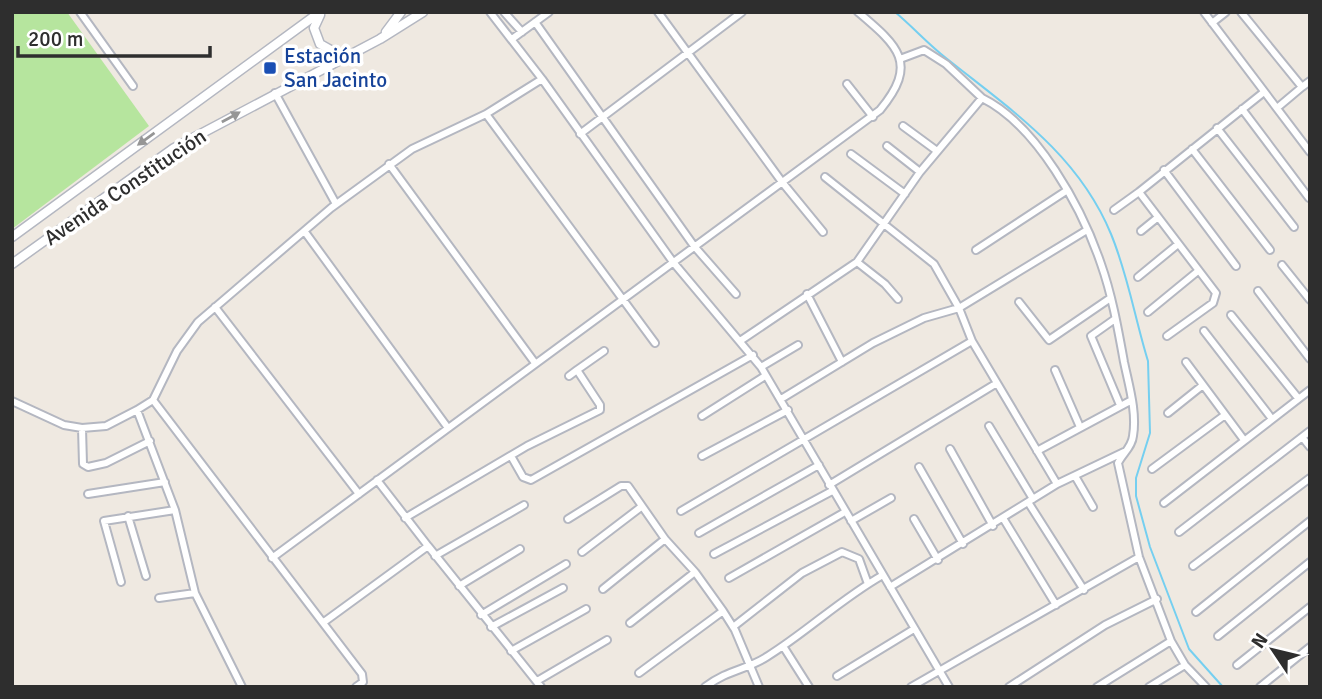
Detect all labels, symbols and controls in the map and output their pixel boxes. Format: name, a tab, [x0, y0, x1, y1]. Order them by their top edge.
scale bar	[18, 14, 210, 58]
text: 200 m	[28, 26, 83, 52]
place label: Estación San Jacinto	[284, 43, 387, 93]
marker: Estación San Jacinto	[262, 60, 278, 76]
one-way arrow	[222, 111, 242, 123]
street label: Avenida Constitución	[39, 123, 211, 251]
one-way arrow	[137, 132, 155, 146]
north arrow	[1238, 615, 1308, 685]
text: N	[1246, 629, 1274, 653]

